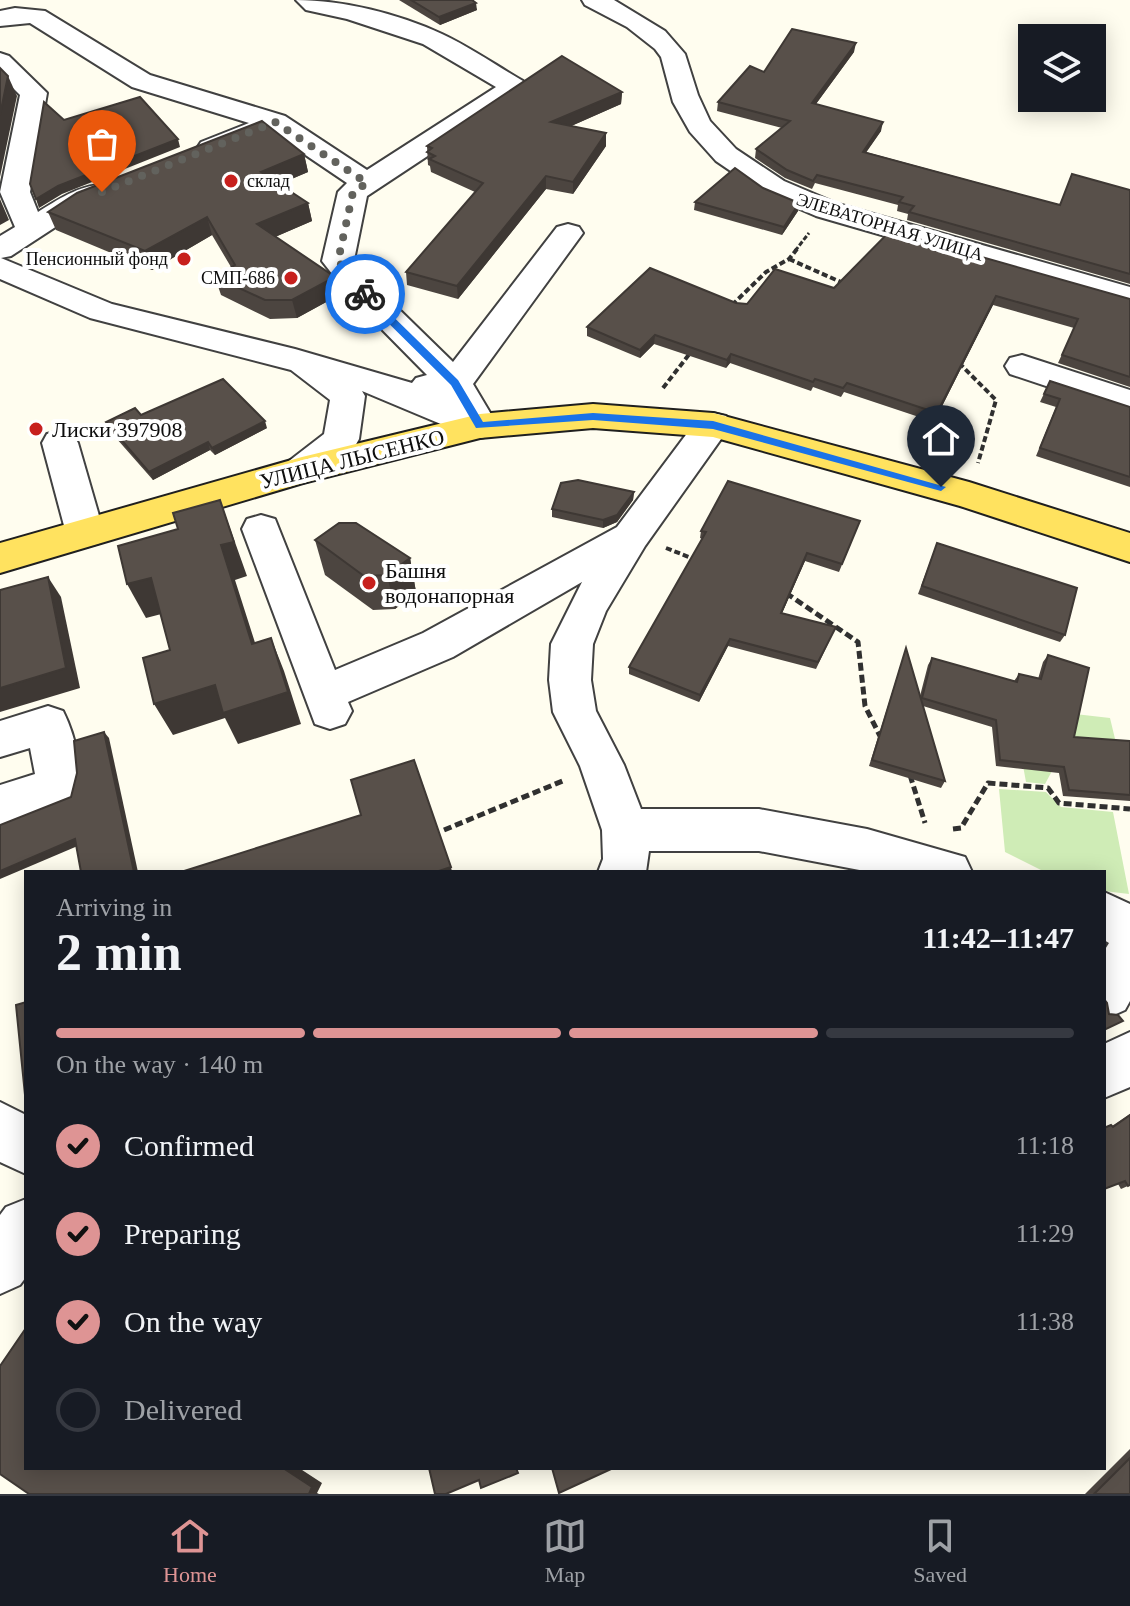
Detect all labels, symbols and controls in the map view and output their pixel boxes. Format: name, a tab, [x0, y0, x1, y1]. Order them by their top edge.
map controls	[1018, 24, 1106, 112]
button: layers	[1018, 24, 1106, 112]
pin	[68, 110, 136, 192]
icon: bag	[80, 122, 124, 166]
place label: склад	[247, 171, 290, 191]
marker: склад	[222, 172, 240, 190]
street label: ЭЛЕВАТОРНАЯ УЛИЦА	[794, 189, 986, 265]
place label: Пенсионный фонд	[26, 249, 168, 269]
marker: Пенсионный фонд	[175, 250, 193, 268]
courier	[325, 254, 405, 334]
place label: СМП-686	[201, 268, 275, 288]
marker: СМП-686	[282, 269, 300, 287]
icon: bike	[343, 272, 387, 316]
pin	[907, 405, 975, 487]
place label: Лиски 397908	[52, 417, 182, 442]
icon: home	[919, 417, 963, 461]
marker: Лиски 397908	[27, 420, 45, 438]
street label: УЛИЦА ЛЫСЕНКО	[257, 424, 447, 494]
place label: Башня водонапорная	[385, 558, 514, 608]
marker: Башня водонапорная	[360, 574, 378, 592]
text: Arriving in	[56, 893, 172, 922]
text: 11:42–11:47	[922, 921, 1074, 954]
text: 2 min	[56, 924, 182, 981]
text: On the way · 140 m	[56, 1050, 263, 1079]
icon: check	[56, 1124, 100, 1168]
text: Confirmed	[124, 1129, 254, 1162]
text: 11:18	[1016, 1131, 1074, 1160]
icon: check	[56, 1212, 100, 1256]
text: Preparing	[124, 1217, 241, 1250]
text: 11:29	[1016, 1219, 1074, 1248]
icon: check	[56, 1300, 100, 1344]
text: On the way	[124, 1305, 262, 1338]
text: 11:38	[1016, 1307, 1074, 1336]
text: Delivered	[124, 1393, 242, 1426]
tab: Home	[163, 1514, 217, 1588]
tab: Map	[543, 1514, 587, 1588]
tab: Saved	[913, 1514, 967, 1588]

